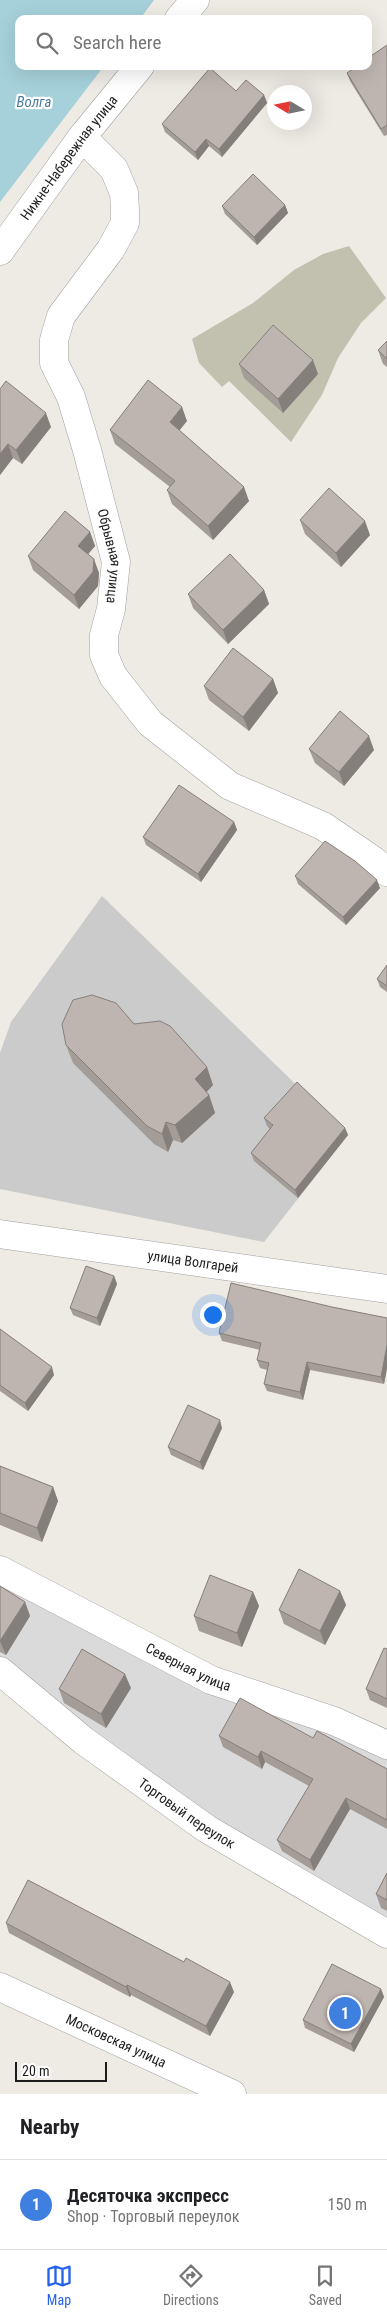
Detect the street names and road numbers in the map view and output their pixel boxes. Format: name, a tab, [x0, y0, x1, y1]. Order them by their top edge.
street label: Нижне-Набережная улица	[17, 92, 121, 223]
street label: Обрывная улица	[95, 507, 124, 604]
street label: улица Волгарей	[147, 1247, 239, 1276]
street label: Северная улица	[143, 1639, 233, 1694]
street label: Торговый переулок	[136, 1775, 238, 1852]
street label: Московская улица	[64, 2011, 169, 2071]

